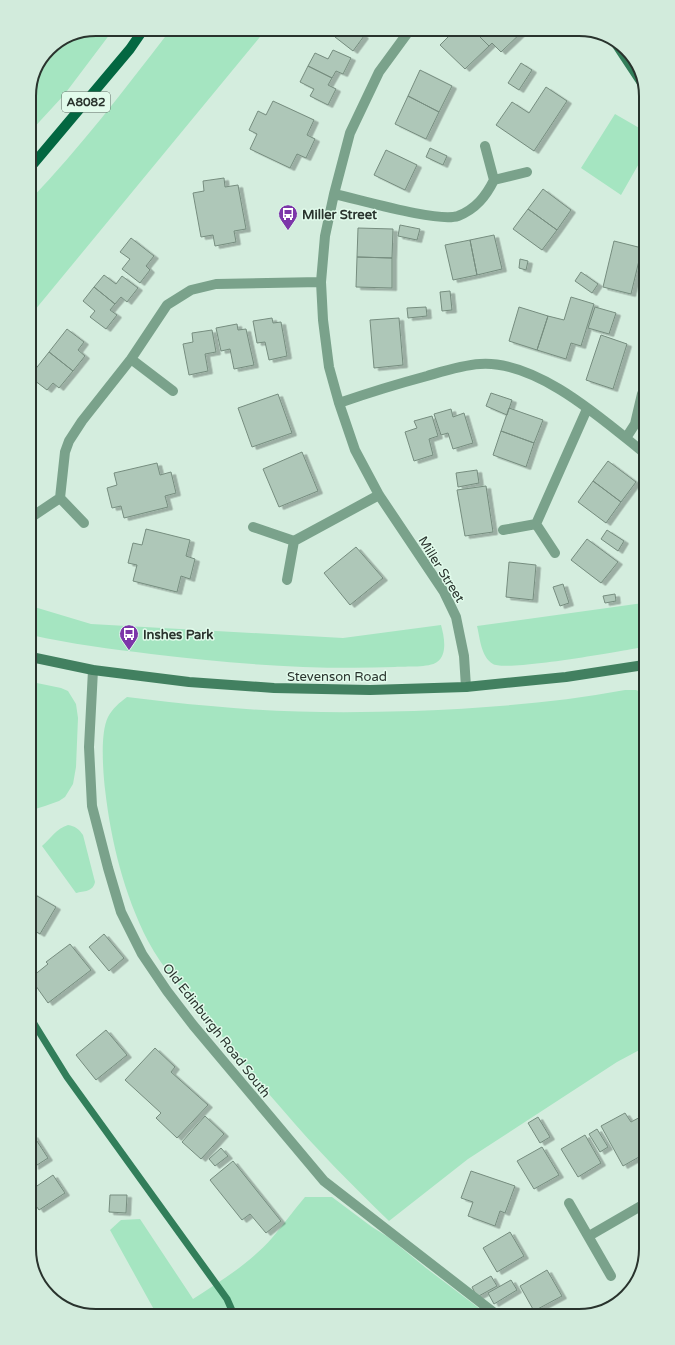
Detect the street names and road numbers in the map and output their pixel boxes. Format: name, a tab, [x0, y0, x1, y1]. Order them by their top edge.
road number: A8082	[62, 92, 110, 112]
street label: Miller Street	[414, 533, 468, 606]
street label: Stevenson Road	[287, 669, 387, 685]
street label: Old Edinburgh Road South	[159, 960, 274, 1101]

